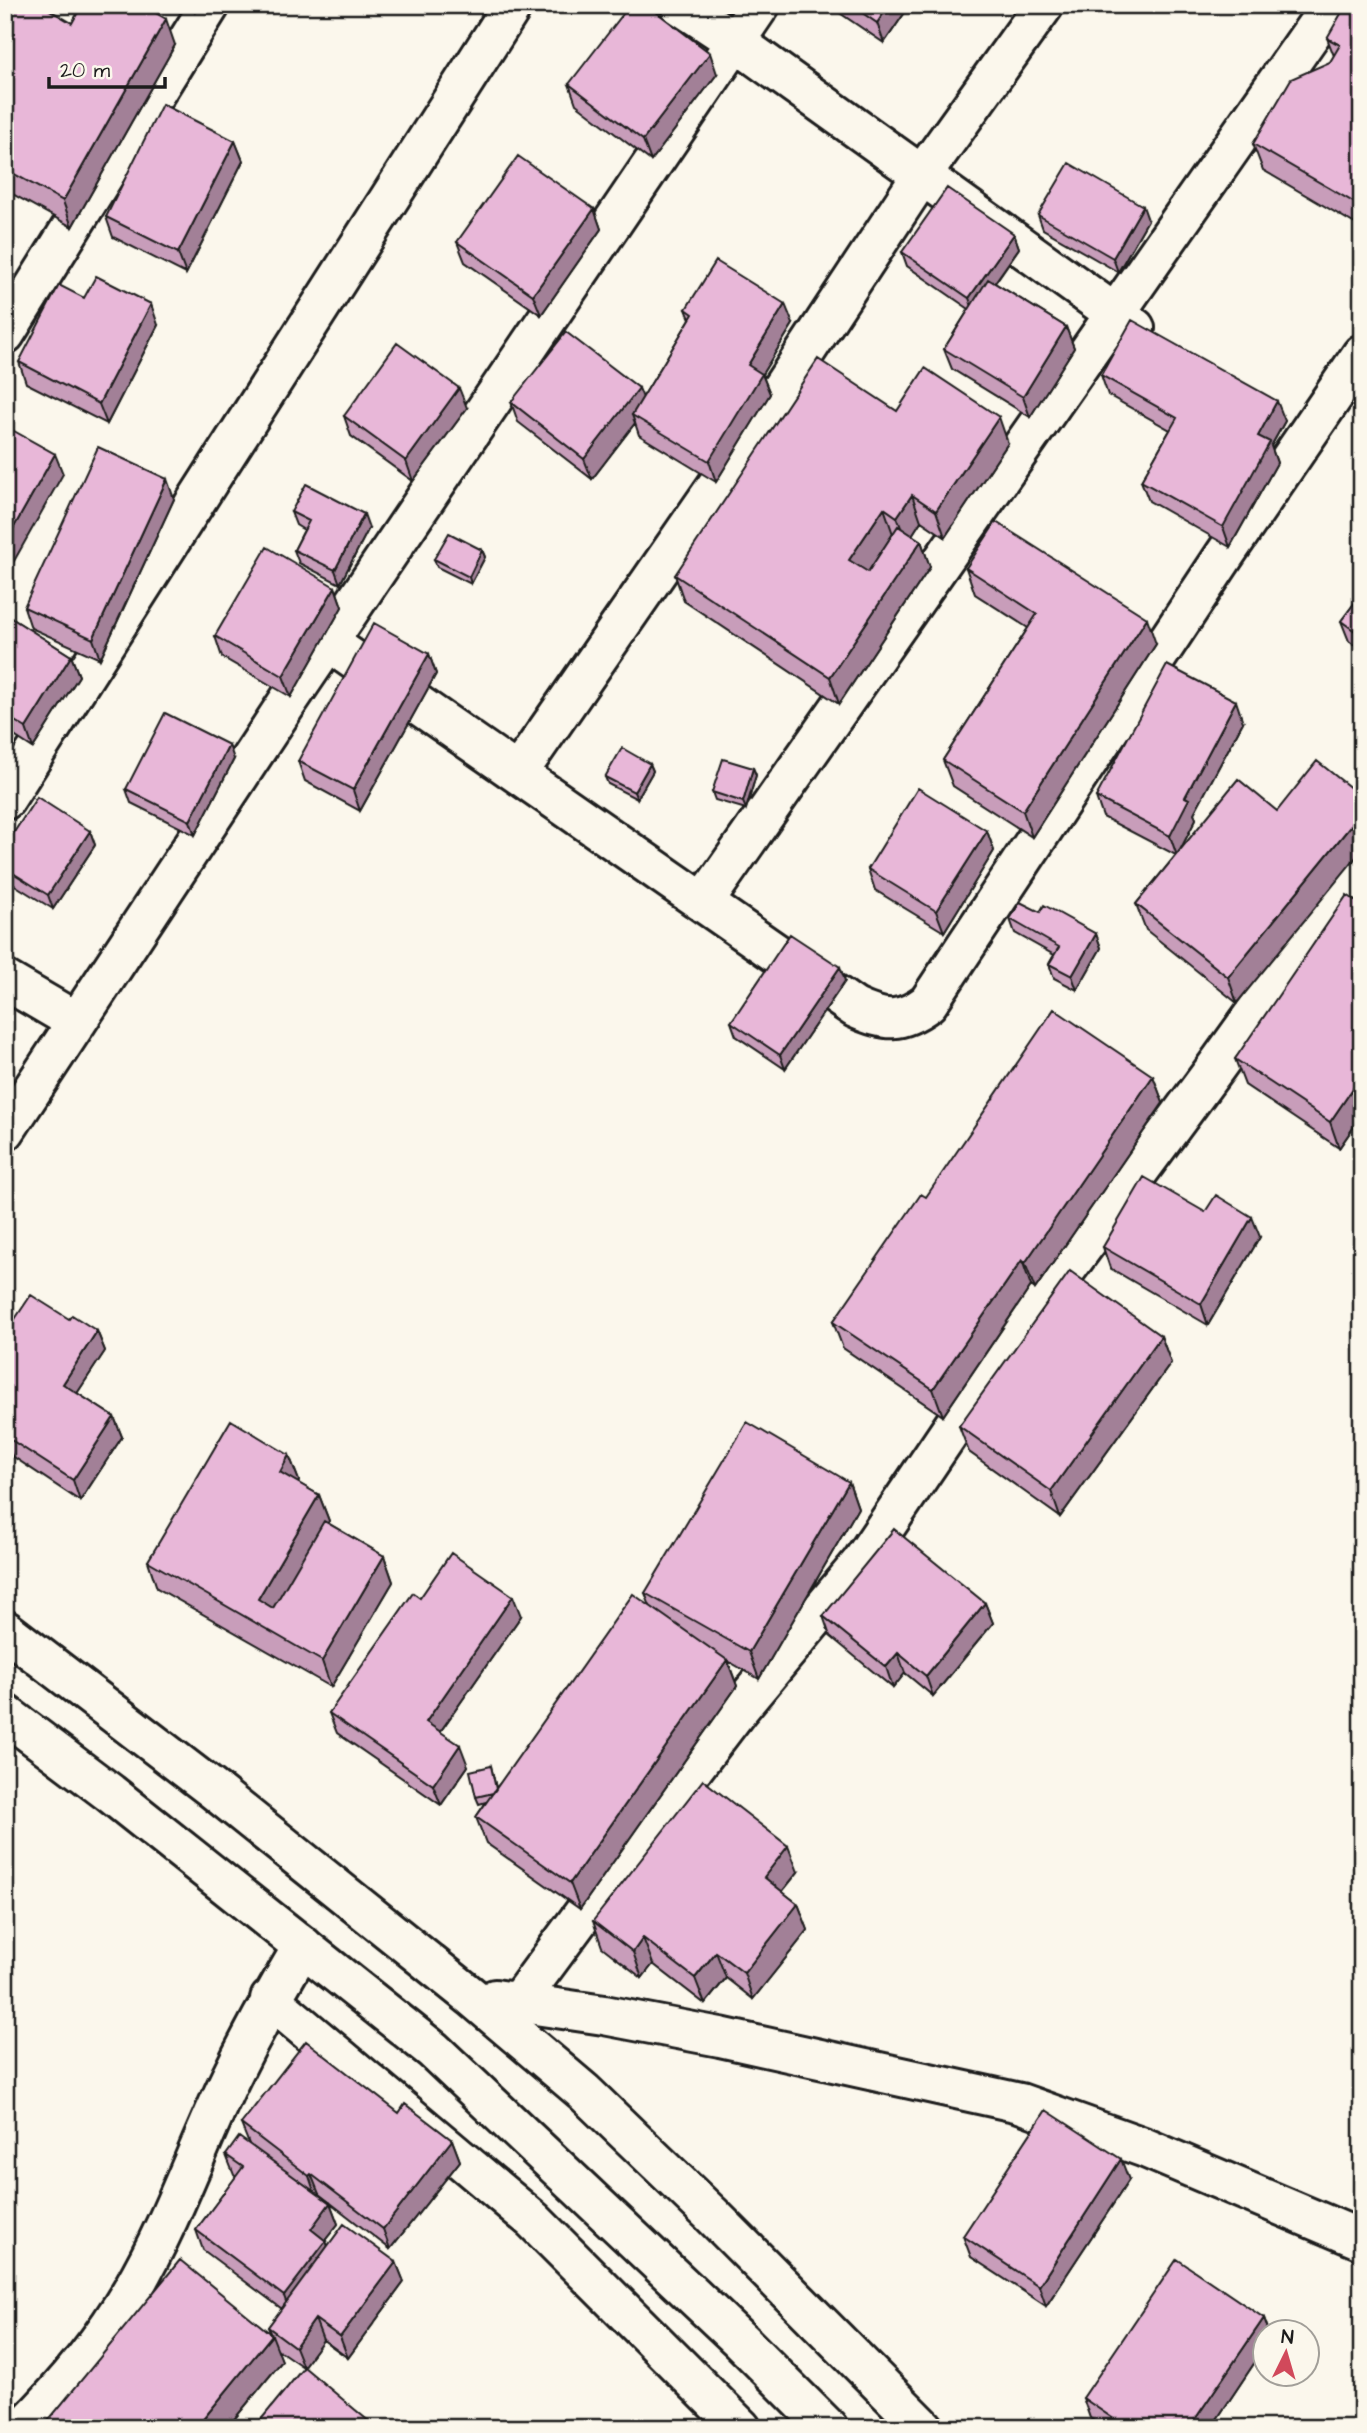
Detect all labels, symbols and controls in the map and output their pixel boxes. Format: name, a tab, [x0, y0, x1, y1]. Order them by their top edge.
scale bar	[49, 46, 164, 90]
text: 20 m	[60, 56, 111, 85]
north arrow	[1252, 2318, 1322, 2388]
text: N	[1280, 2324, 1295, 2352]

